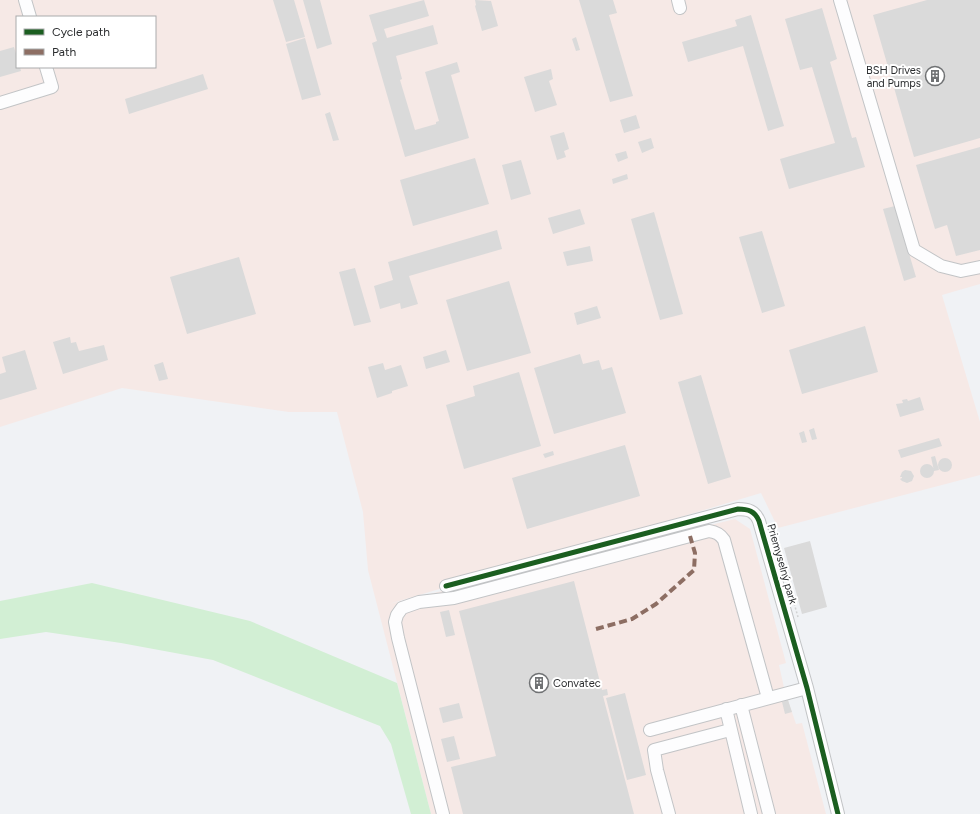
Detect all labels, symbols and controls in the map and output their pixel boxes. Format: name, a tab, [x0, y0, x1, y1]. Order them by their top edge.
legend	[16, 16, 156, 68]
text: Cycle path	[52, 25, 110, 39]
text: Path	[52, 45, 76, 59]
place label: BSH Drives and Pumps	[866, 64, 921, 90]
building icon: BSH Drives and Pumps	[924, 65, 946, 87]
street label: Priemyselný park	[764, 522, 800, 606]
building icon: Convatec	[528, 672, 550, 694]
place label: Convatec	[553, 677, 601, 690]

